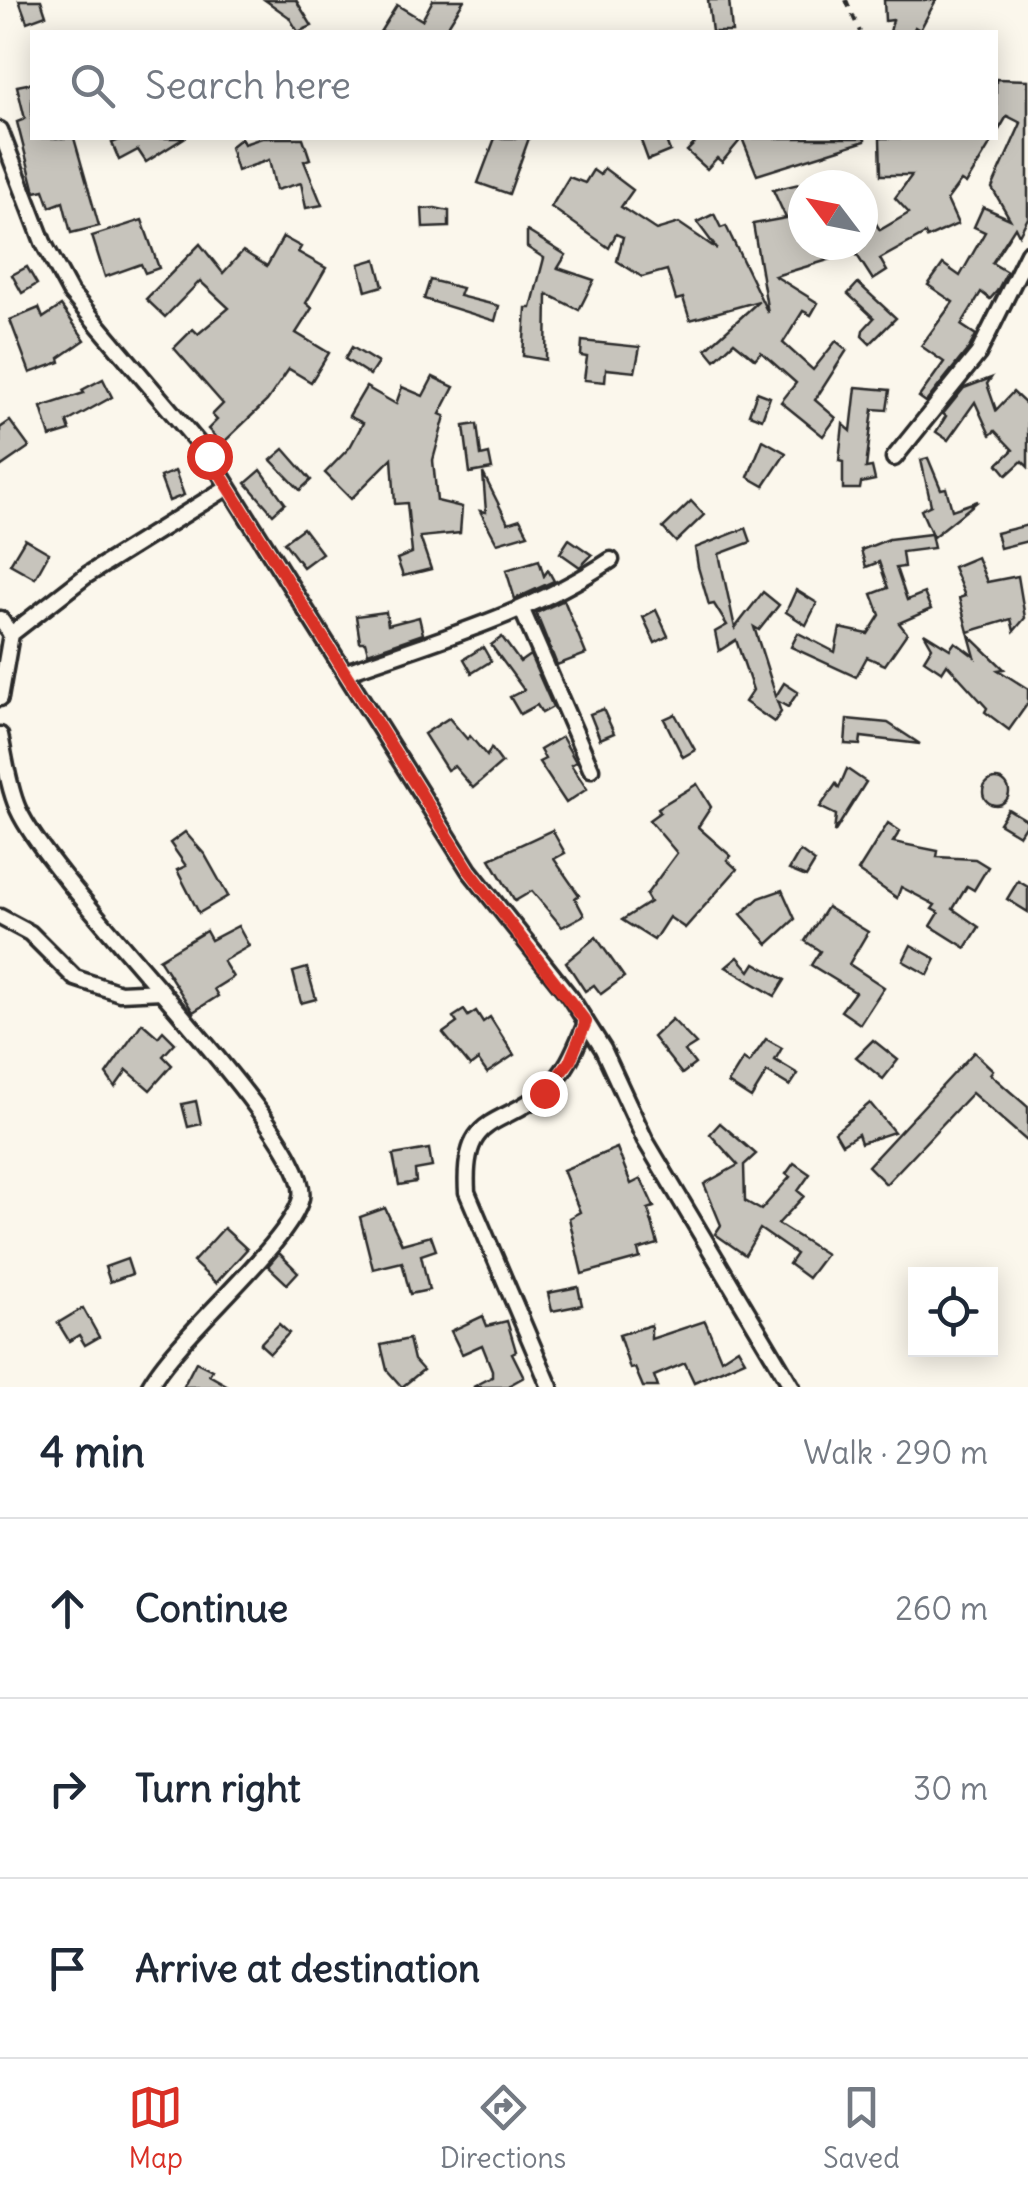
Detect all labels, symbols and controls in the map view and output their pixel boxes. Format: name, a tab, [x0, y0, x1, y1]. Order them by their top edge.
search box	[30, 30, 998, 140]
icon: search	[65, 58, 120, 113]
text: Search here	[145, 62, 351, 109]
north arrow	[788, 170, 878, 260]
route start	[187, 434, 233, 480]
route end	[522, 1071, 568, 1117]
map controls	[908, 1267, 998, 1357]
button: locate	[908, 1267, 998, 1357]
text: 4 min	[40, 1426, 145, 1478]
text: Walk · 290 m	[803, 1432, 988, 1473]
icon: ahead	[40, 1581, 95, 1636]
text: Continue	[135, 1585, 288, 1632]
text: 260 m	[895, 1588, 988, 1629]
icon: right	[40, 1761, 95, 1816]
text: Turn right	[135, 1765, 301, 1812]
text: 30 m	[913, 1768, 988, 1809]
icon: arrive	[40, 1941, 95, 1996]
text: Arrive at destination	[135, 1945, 480, 1992]
tab: Map	[128, 2080, 183, 2176]
tab: Directions	[440, 2080, 566, 2176]
tab: Saved	[823, 2080, 900, 2176]

